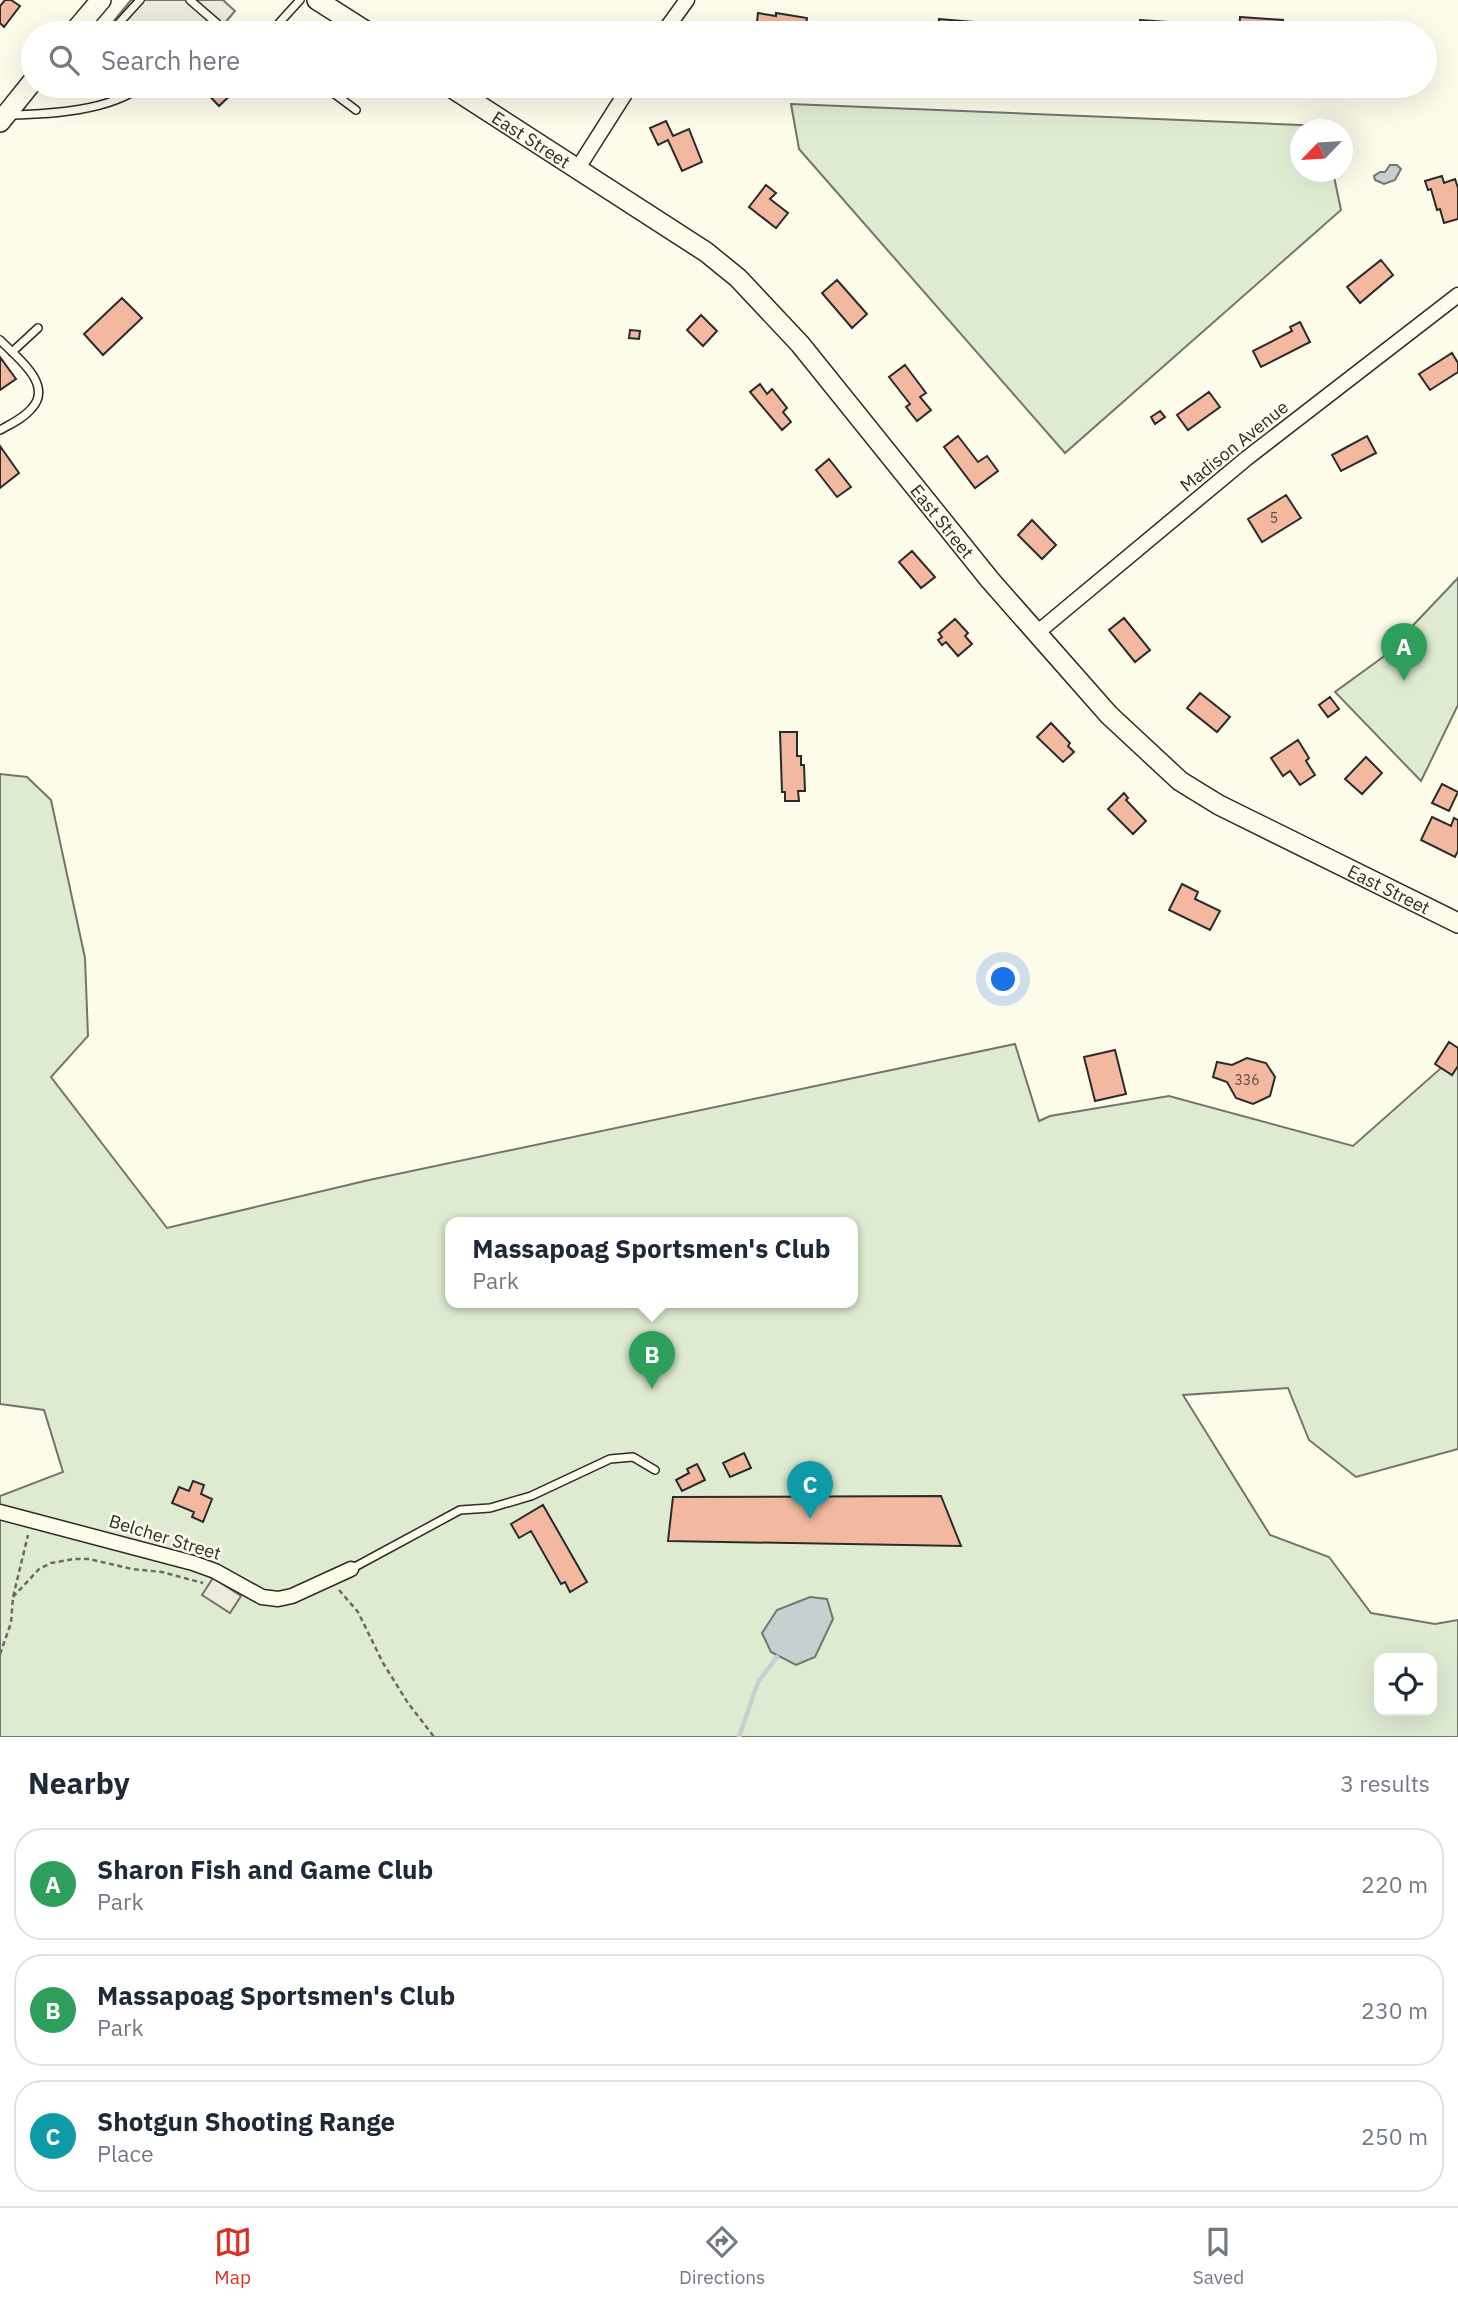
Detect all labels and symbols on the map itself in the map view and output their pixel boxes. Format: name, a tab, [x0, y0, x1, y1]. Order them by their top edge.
street label: East Street	[488, 105, 575, 173]
north arrow	[1290, 119, 1353, 182]
street label: Madison Avenue	[1175, 395, 1293, 497]
street label: East Street	[906, 479, 979, 563]
house number: 5	[1270, 509, 1278, 527]
pin: A	[1381, 623, 1427, 681]
street label: East Street	[1344, 859, 1434, 919]
your location	[986, 962, 1020, 996]
house number: 336	[1234, 1071, 1260, 1089]
pin: B	[629, 1331, 675, 1389]
pin: C	[787, 1461, 833, 1519]
street label: Belcher Street	[106, 1509, 224, 1565]

